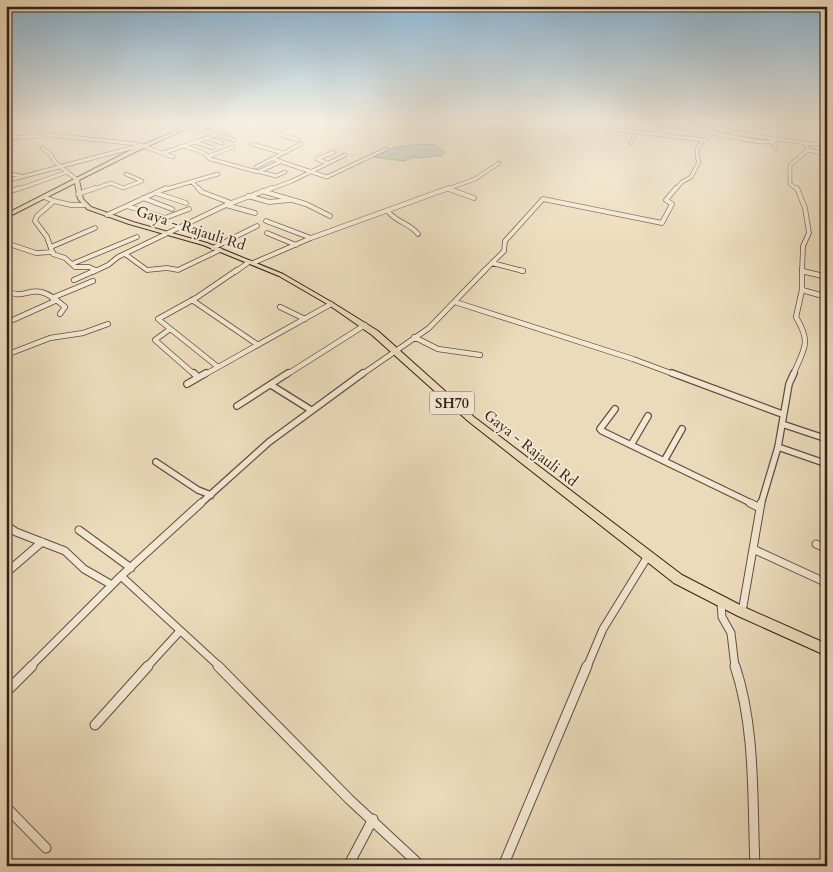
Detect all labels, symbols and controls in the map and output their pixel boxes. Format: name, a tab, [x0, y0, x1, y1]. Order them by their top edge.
street label: Gaya - Rajauli Rd	[134, 201, 248, 255]
road number: SH70	[430, 392, 474, 414]
street label: Gaya - Rajauli Rd	[480, 405, 582, 491]

